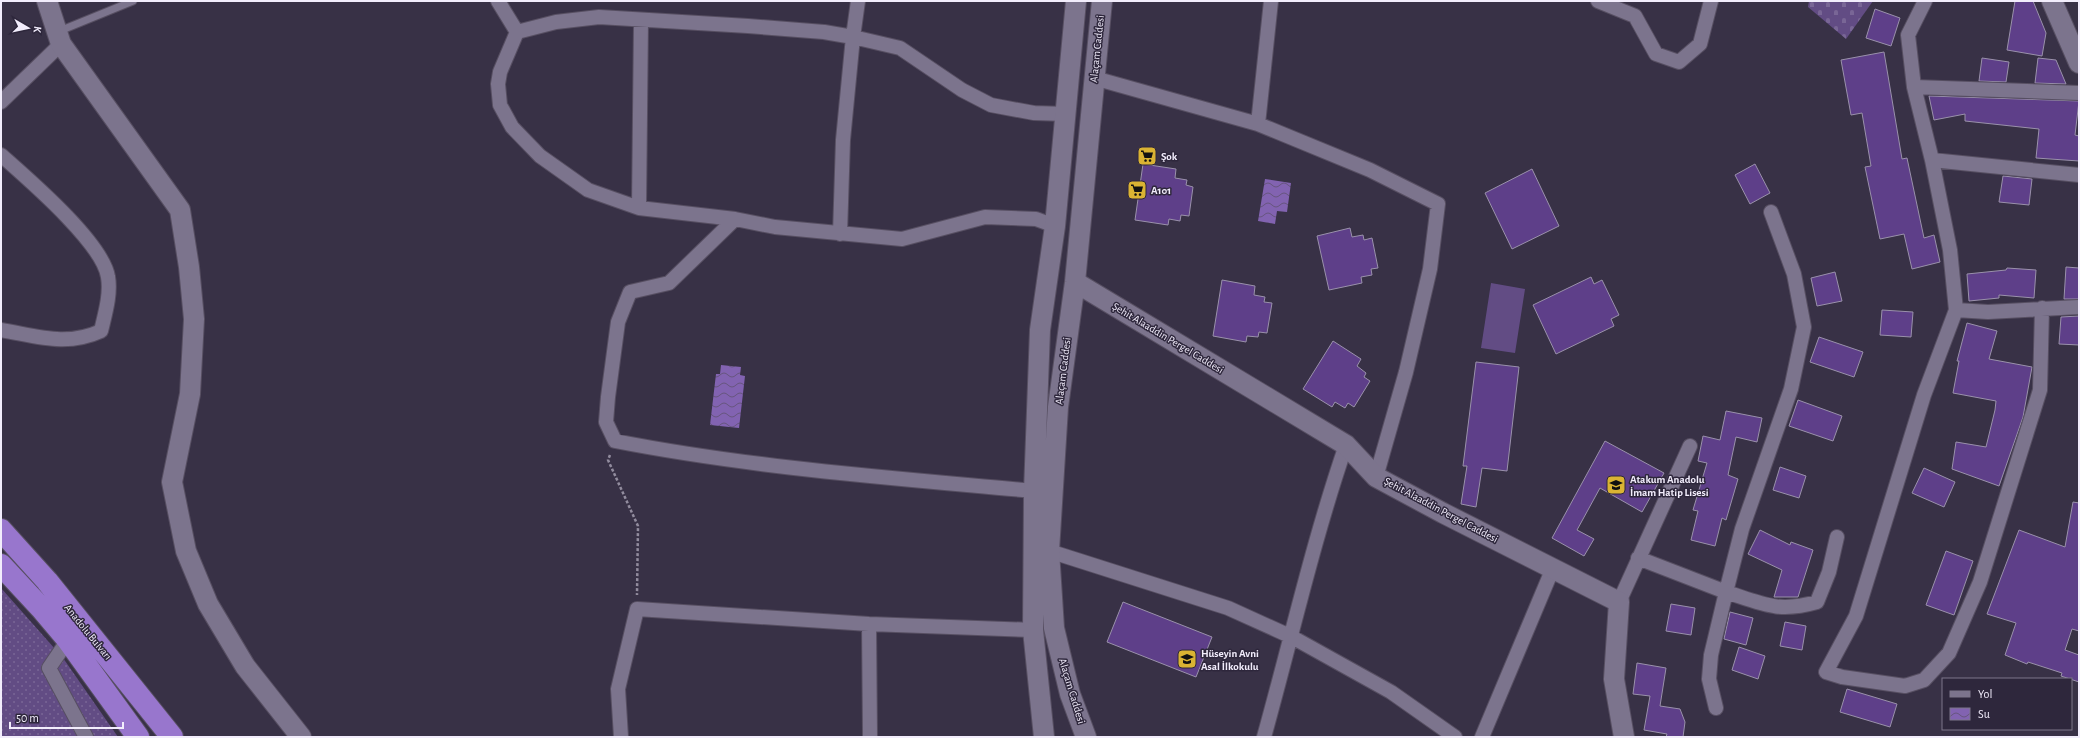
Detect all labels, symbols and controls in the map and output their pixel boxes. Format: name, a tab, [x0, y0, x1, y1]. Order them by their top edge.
north arrow	[8, 8, 48, 48]
street label: Alaçam Caddesi	[1088, 15, 1106, 83]
text: K	[31, 25, 43, 34]
supermarket icon: Şok	[1136, 145, 1158, 167]
place label: Şok	[1161, 151, 1178, 162]
supermarket icon: A101	[1126, 179, 1148, 201]
place label: A101	[1151, 185, 1171, 196]
street label: Şehit Alaaddin Pergel Caddesi	[1111, 300, 1225, 376]
street label: Alaçam Caddesi	[1053, 337, 1073, 405]
school or university icon: Atakum Anadolu İmam Hatip Lisesi	[1605, 474, 1627, 496]
place label: Atakum Anadolu İmam Hatip Lisesi	[1630, 474, 1709, 498]
street label: Şehit Alaaddin Pergel Caddesi	[1382, 475, 1500, 545]
street label: Anadolu Bulvarı	[62, 602, 114, 662]
school or university icon: Hüseyin Avni Asal İlkokulu	[1176, 648, 1198, 670]
place label: Hüseyin Avni Asal İlkokulu	[1201, 648, 1259, 672]
street label: Alaçam Caddesi	[1057, 657, 1087, 725]
legend	[1942, 678, 2072, 730]
text: Yol	[1978, 688, 1992, 700]
scale bar	[10, 704, 123, 730]
text: Su	[1978, 708, 1990, 720]
text: 50 m	[16, 712, 39, 724]

